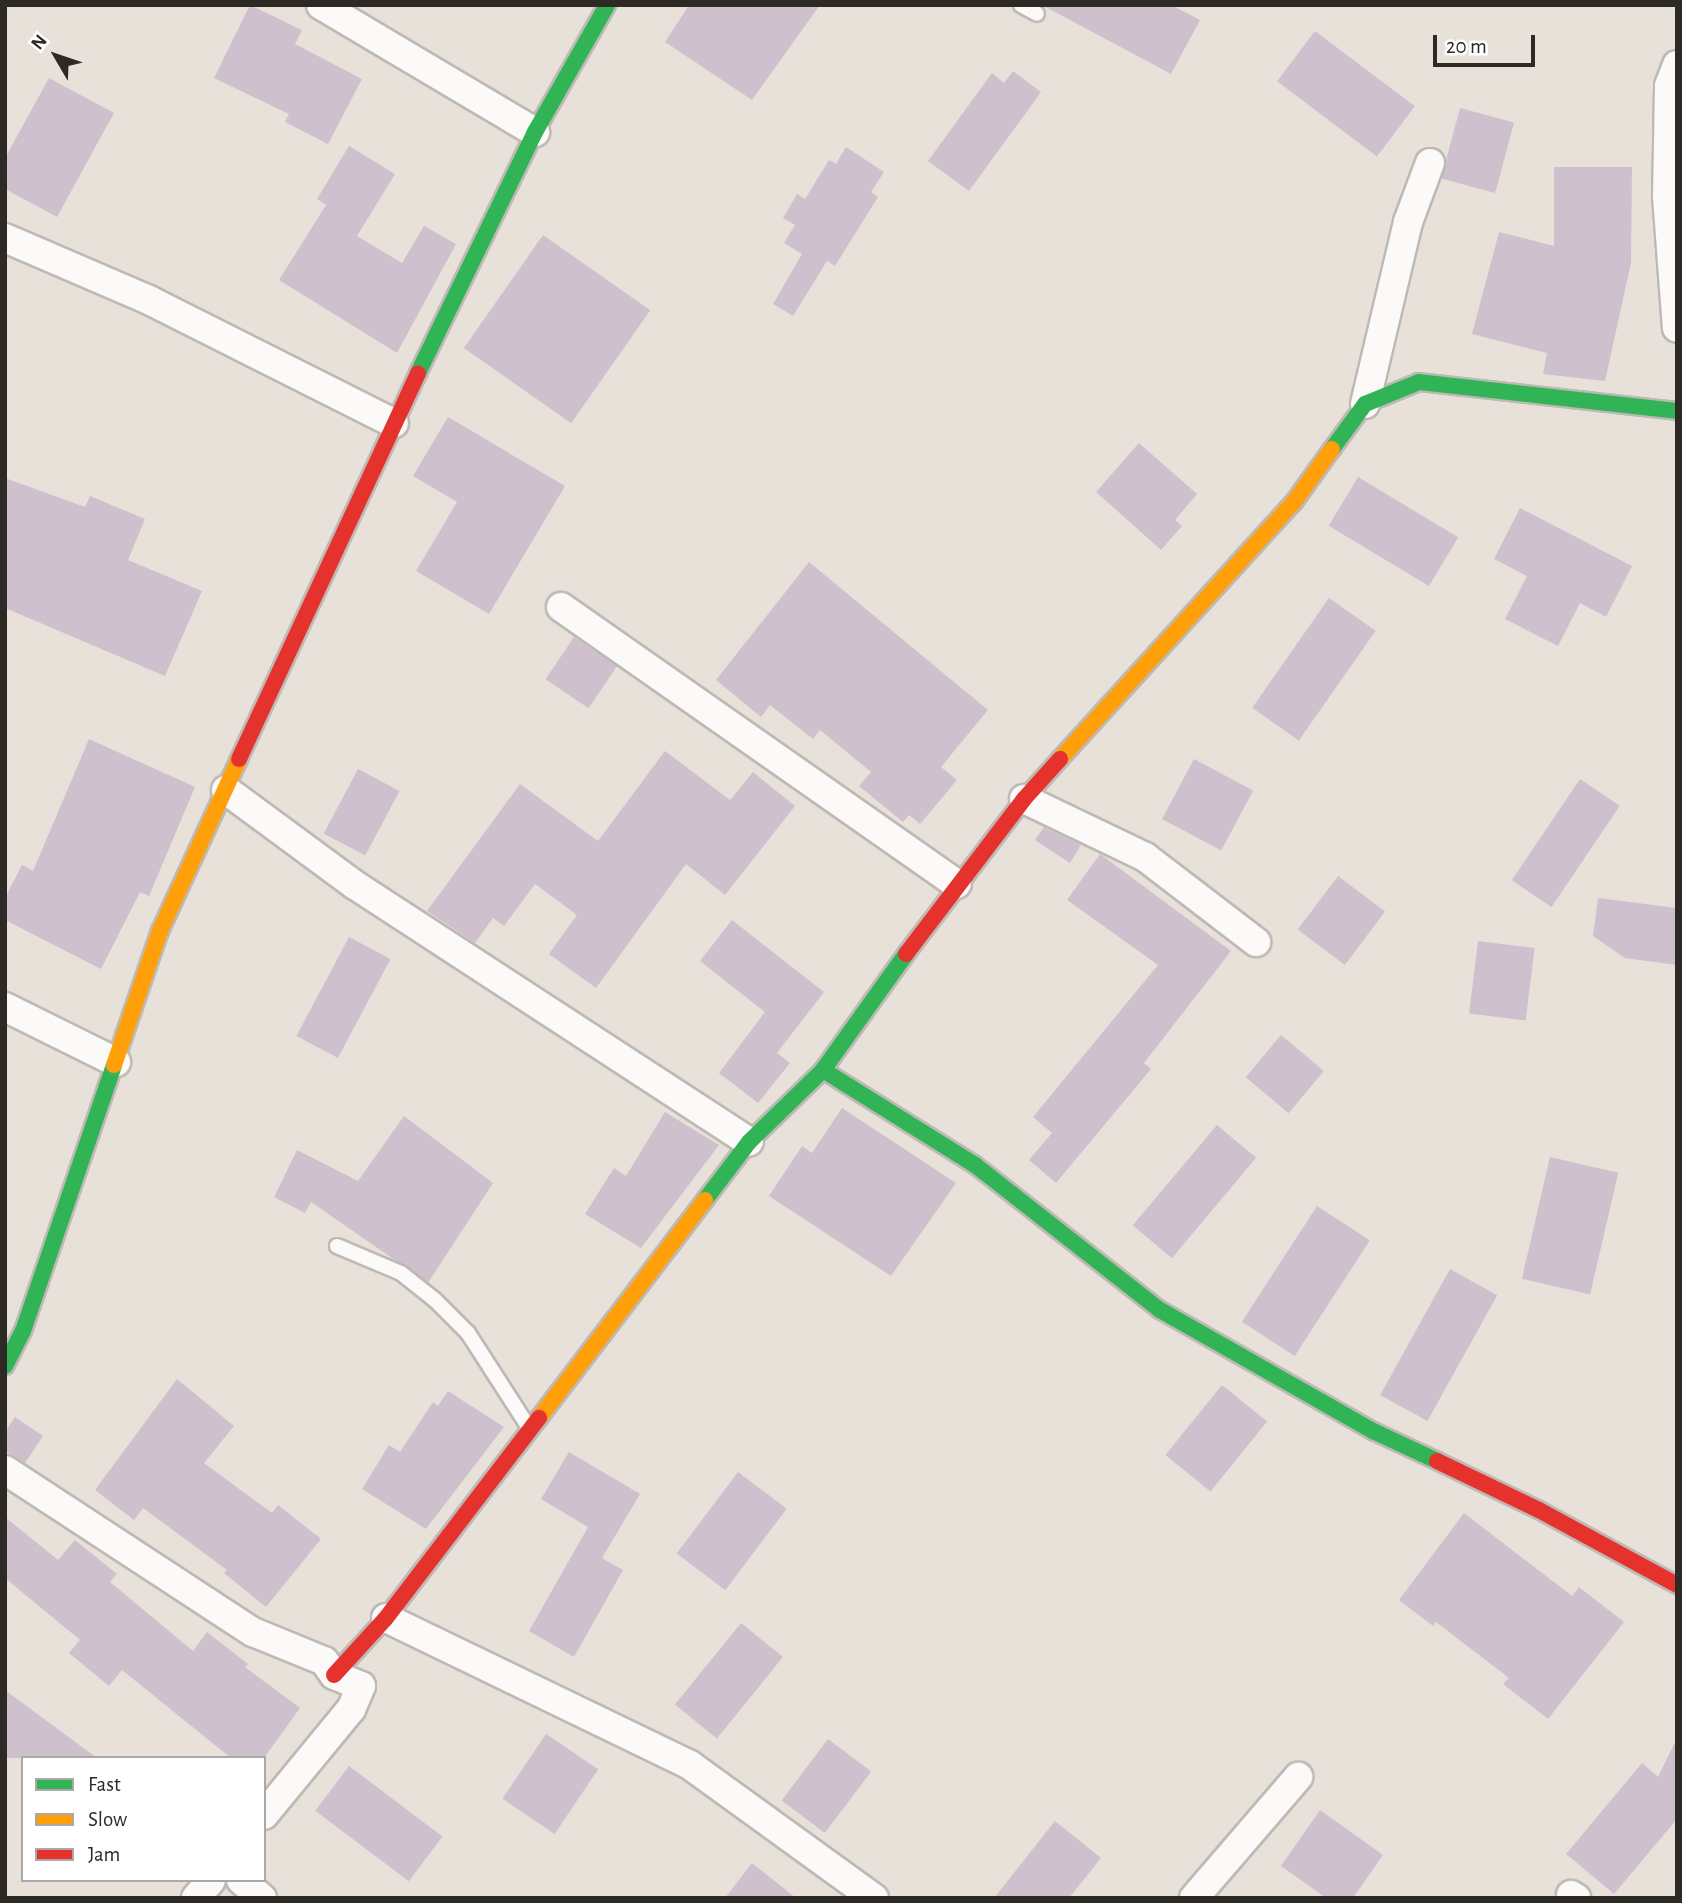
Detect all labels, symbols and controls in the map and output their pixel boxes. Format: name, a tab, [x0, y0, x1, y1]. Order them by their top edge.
north arrow	[21, 21, 91, 91]
scale bar	[1437, 21, 1538, 65]
text: N	[28, 31, 51, 54]
text: 20 m	[1446, 36, 1487, 57]
legend	[21, 1756, 266, 1882]
text: Fast	[88, 1774, 121, 1795]
text: Slow	[88, 1809, 127, 1830]
text: Jam	[88, 1844, 120, 1865]

